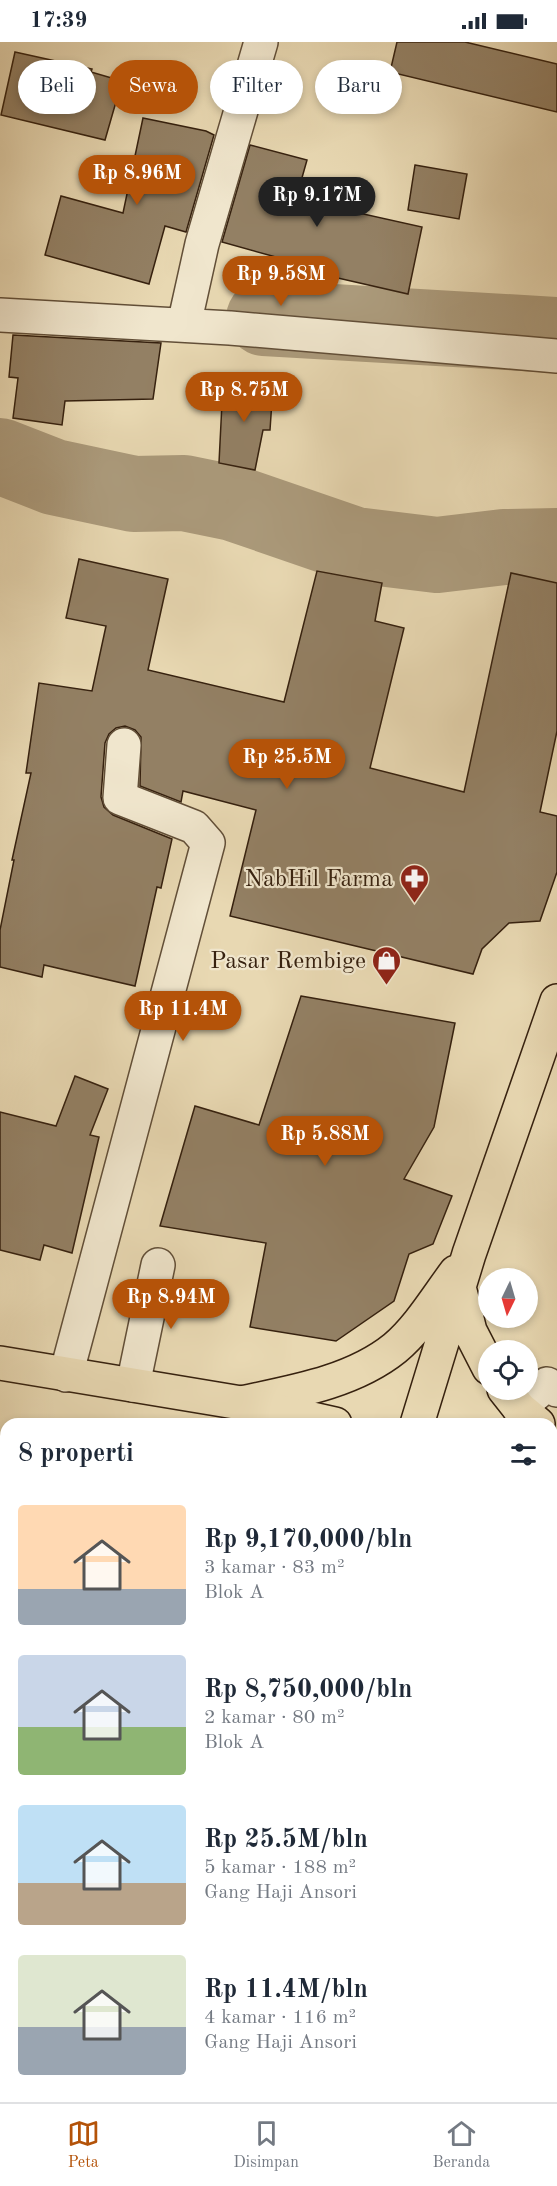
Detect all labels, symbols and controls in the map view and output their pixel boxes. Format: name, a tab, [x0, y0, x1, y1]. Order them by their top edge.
text: 17:39	[30, 10, 87, 32]
chip: Beli	[18, 60, 96, 114]
chip: Sewa	[108, 60, 198, 114]
chip: Filter	[210, 60, 303, 114]
chip: Baru	[315, 60, 402, 114]
pin: Rp 8.96M	[75, 155, 199, 206]
text: Rp 8.96M	[92, 164, 182, 184]
pin: Rp 9.17M	[255, 177, 379, 228]
text: Rp 9.17M	[272, 186, 362, 206]
pin: Rp 9.58M	[219, 256, 343, 307]
text: Rp 9.58M	[236, 265, 326, 285]
pin: Rp 8.75M	[182, 372, 306, 423]
text: Rp 8.75M	[199, 381, 289, 401]
pin: Rp 25.5M	[225, 739, 349, 790]
text: Rp 25.5M	[242, 748, 332, 768]
pharmacy icon: NabHil Farma	[398, 862, 430, 904]
place label: NabHil Farma	[244, 868, 393, 892]
shop icon: Pasar Rembige	[371, 944, 403, 986]
place label: Pasar Rembige	[210, 950, 366, 974]
pin: Rp 11.4M	[121, 991, 245, 1042]
text: Rp 11.4M	[138, 1000, 228, 1020]
pin: Rp 5.88M	[263, 1116, 387, 1167]
text: Rp 5.88M	[280, 1125, 370, 1145]
north arrow	[478, 1268, 538, 1328]
map controls	[478, 1268, 538, 1400]
pin: Rp 8.94M	[109, 1279, 233, 1330]
text: Rp 8.94M	[126, 1288, 216, 1308]
button: locate	[478, 1340, 538, 1400]
icon: filters	[507, 1438, 540, 1471]
text: 8 properti	[18, 1441, 134, 1467]
text: Rp 9,170,000/bln	[204, 1527, 412, 1553]
icon: home	[66, 1529, 138, 1601]
text: 3 kamar · 83 m²	[204, 1558, 345, 1578]
text: Blok A	[204, 1583, 264, 1603]
text: Rp 8,750,000/bln	[204, 1677, 412, 1703]
icon: home	[66, 1679, 138, 1751]
text: 2 kamar · 80 m²	[204, 1708, 345, 1728]
text: Blok A	[204, 1733, 264, 1753]
text: Rp 25.5M/bln	[204, 1827, 368, 1853]
icon: home	[66, 1829, 138, 1901]
text: 5 kamar · 188 m²	[204, 1858, 356, 1878]
text: Gang Haji Ansori	[204, 1883, 357, 1903]
text: Rp 11.4M/bln	[204, 1977, 368, 2003]
icon: home	[66, 1979, 138, 2051]
text: 4 kamar · 116 m²	[204, 2008, 356, 2028]
text: Gang Haji Ansori	[204, 2033, 357, 2053]
tab: Peta	[67, 2117, 100, 2173]
tab: Disimpan	[233, 2117, 299, 2173]
tab: Beranda	[432, 2117, 490, 2173]

